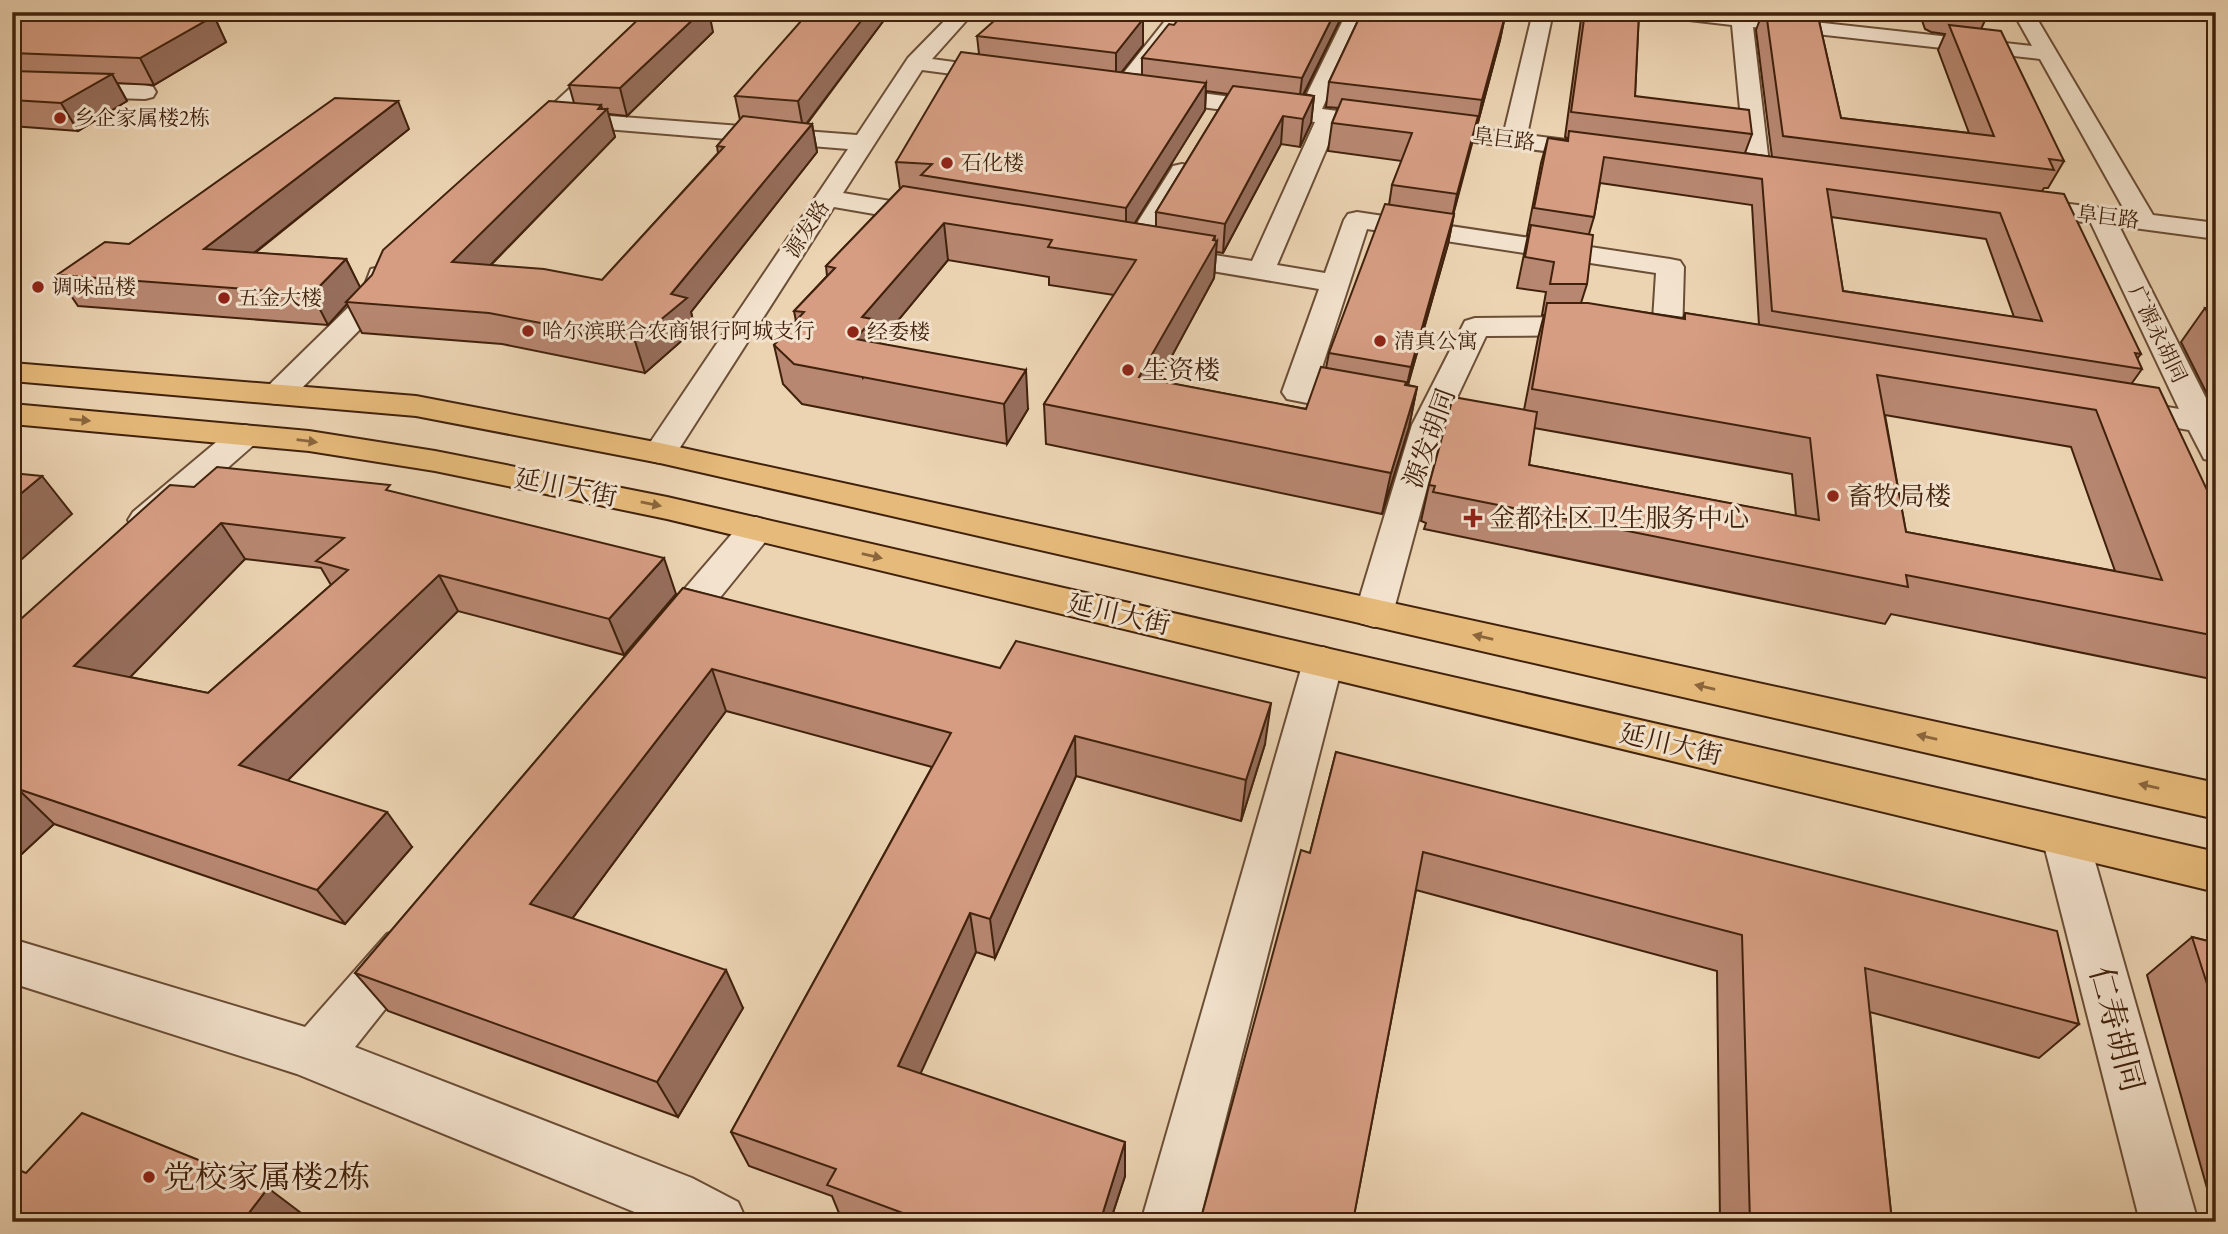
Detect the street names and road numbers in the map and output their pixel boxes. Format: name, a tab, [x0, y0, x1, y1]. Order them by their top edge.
street label: 阜巨路	[1471, 121, 1537, 156]
street label: 源发路	[778, 195, 835, 262]
street label: 阜巨路	[2075, 199, 2141, 234]
street label: 广源永胡同	[2123, 281, 2194, 387]
street label: 源发胡同	[1395, 383, 1463, 493]
street label: 延川大街	[512, 460, 620, 514]
street label: 延川大街	[1065, 586, 1173, 642]
street label: 延川大街	[1617, 716, 1725, 772]
street label: 仁寿胡同	[2080, 962, 2154, 1096]

